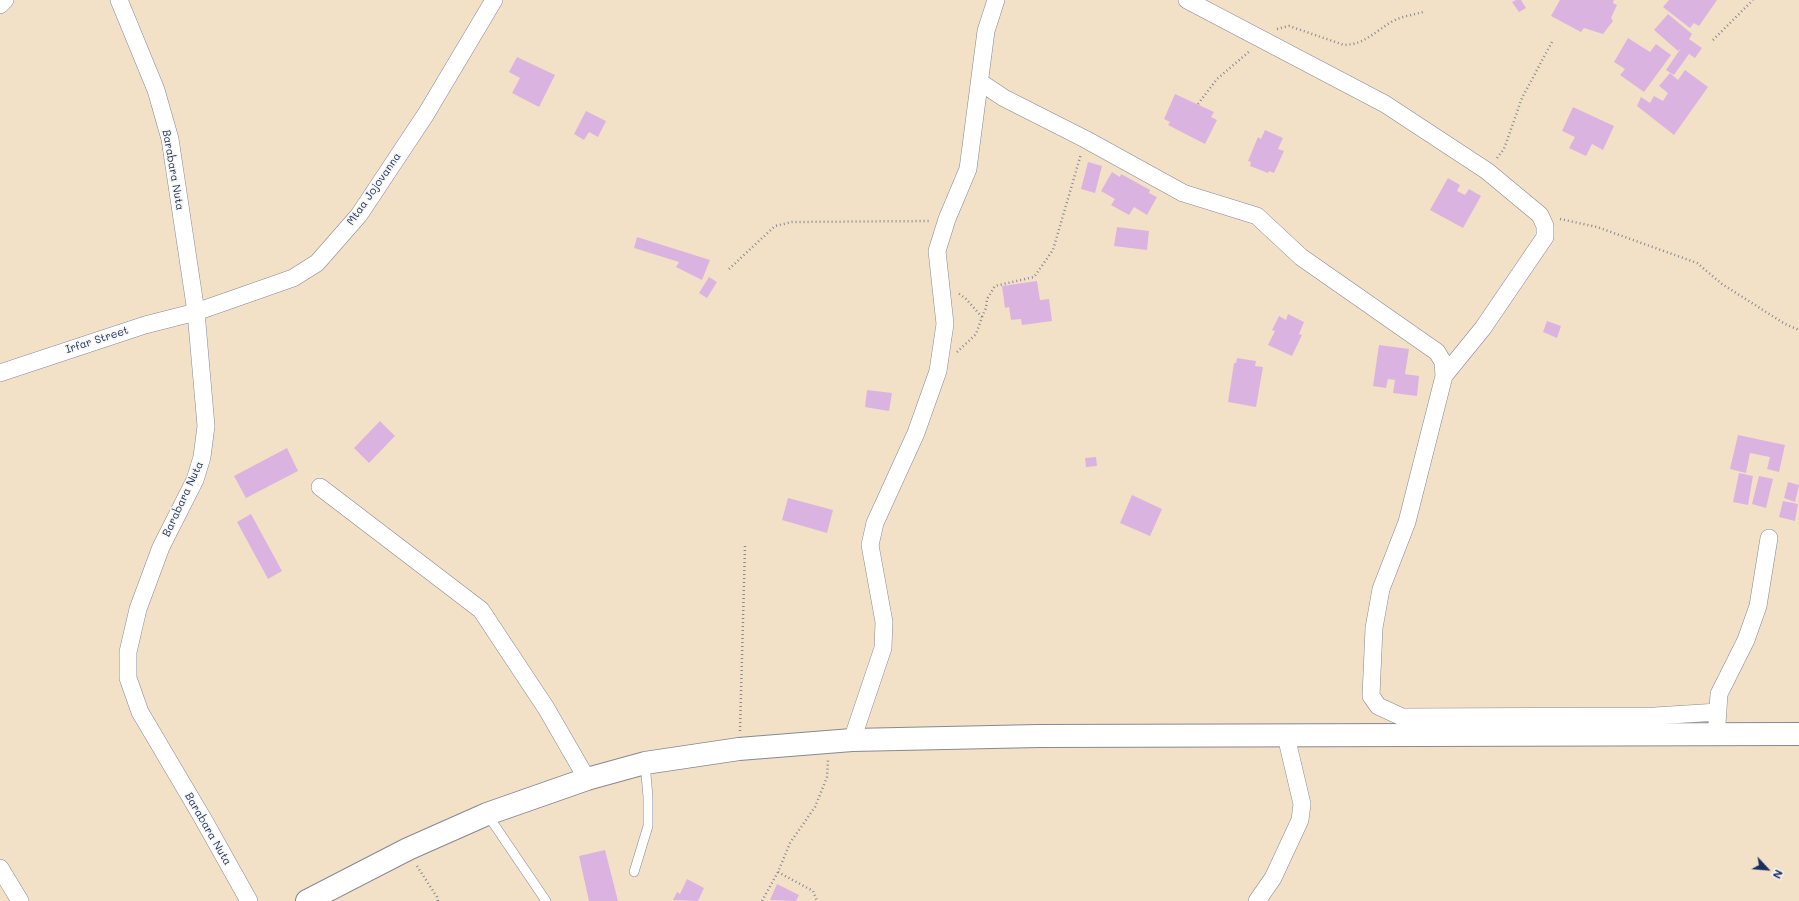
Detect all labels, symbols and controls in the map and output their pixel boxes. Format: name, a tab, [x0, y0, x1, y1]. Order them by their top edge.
street label: Barabara Nuta	[159, 129, 187, 211]
street label: Mtaa Jojovanna	[344, 150, 404, 228]
street label: Irfar Street	[64, 324, 130, 356]
street label: Barabara Nuta	[160, 459, 206, 539]
street label: Barabara Nuta	[182, 790, 234, 868]
north arrow	[1747, 849, 1787, 889]
text: N	[1770, 867, 1787, 882]

